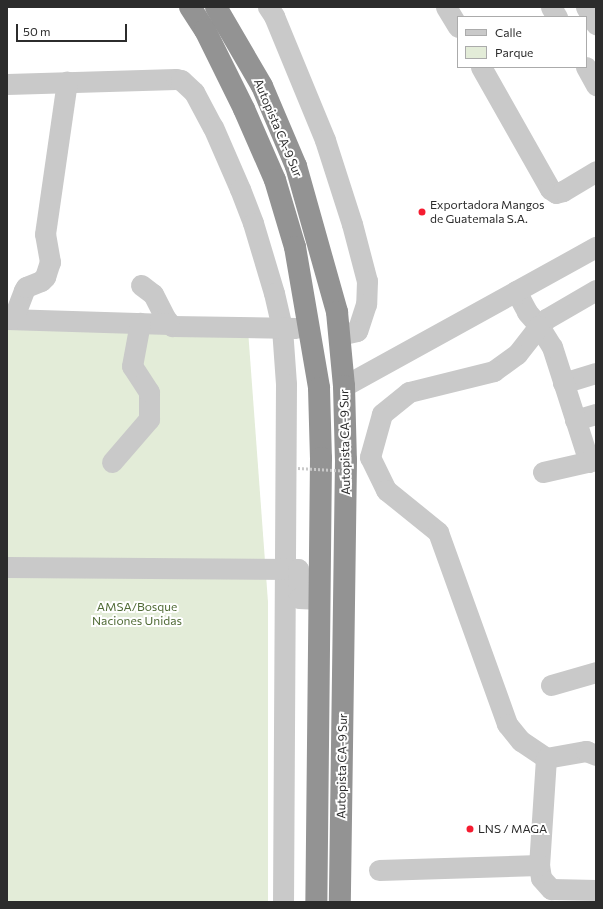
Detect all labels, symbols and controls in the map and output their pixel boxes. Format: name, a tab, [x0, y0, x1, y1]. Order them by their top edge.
scale bar	[18, 16, 129, 42]
legend	[457, 16, 587, 68]
text: 50 m	[23, 24, 51, 38]
text: Calle	[495, 25, 522, 39]
text: Parque	[495, 45, 533, 59]
street label: Autopista CA-9 Sur	[251, 77, 305, 179]
place label: Exportadora Mangos de Guatemala S.A.	[430, 198, 545, 226]
marker: Exportadora Mangos de Guatemala S.A.	[417, 207, 427, 217]
street label: Autopista CA-9 Sur	[337, 389, 353, 495]
park label: AMSA/Bosque Naciones Unidas	[92, 600, 182, 628]
street label: Autopista CA-9 Sur	[334, 713, 350, 819]
place label: LNS / MAGA	[478, 822, 547, 836]
marker: LNS / MAGA	[465, 824, 475, 834]

